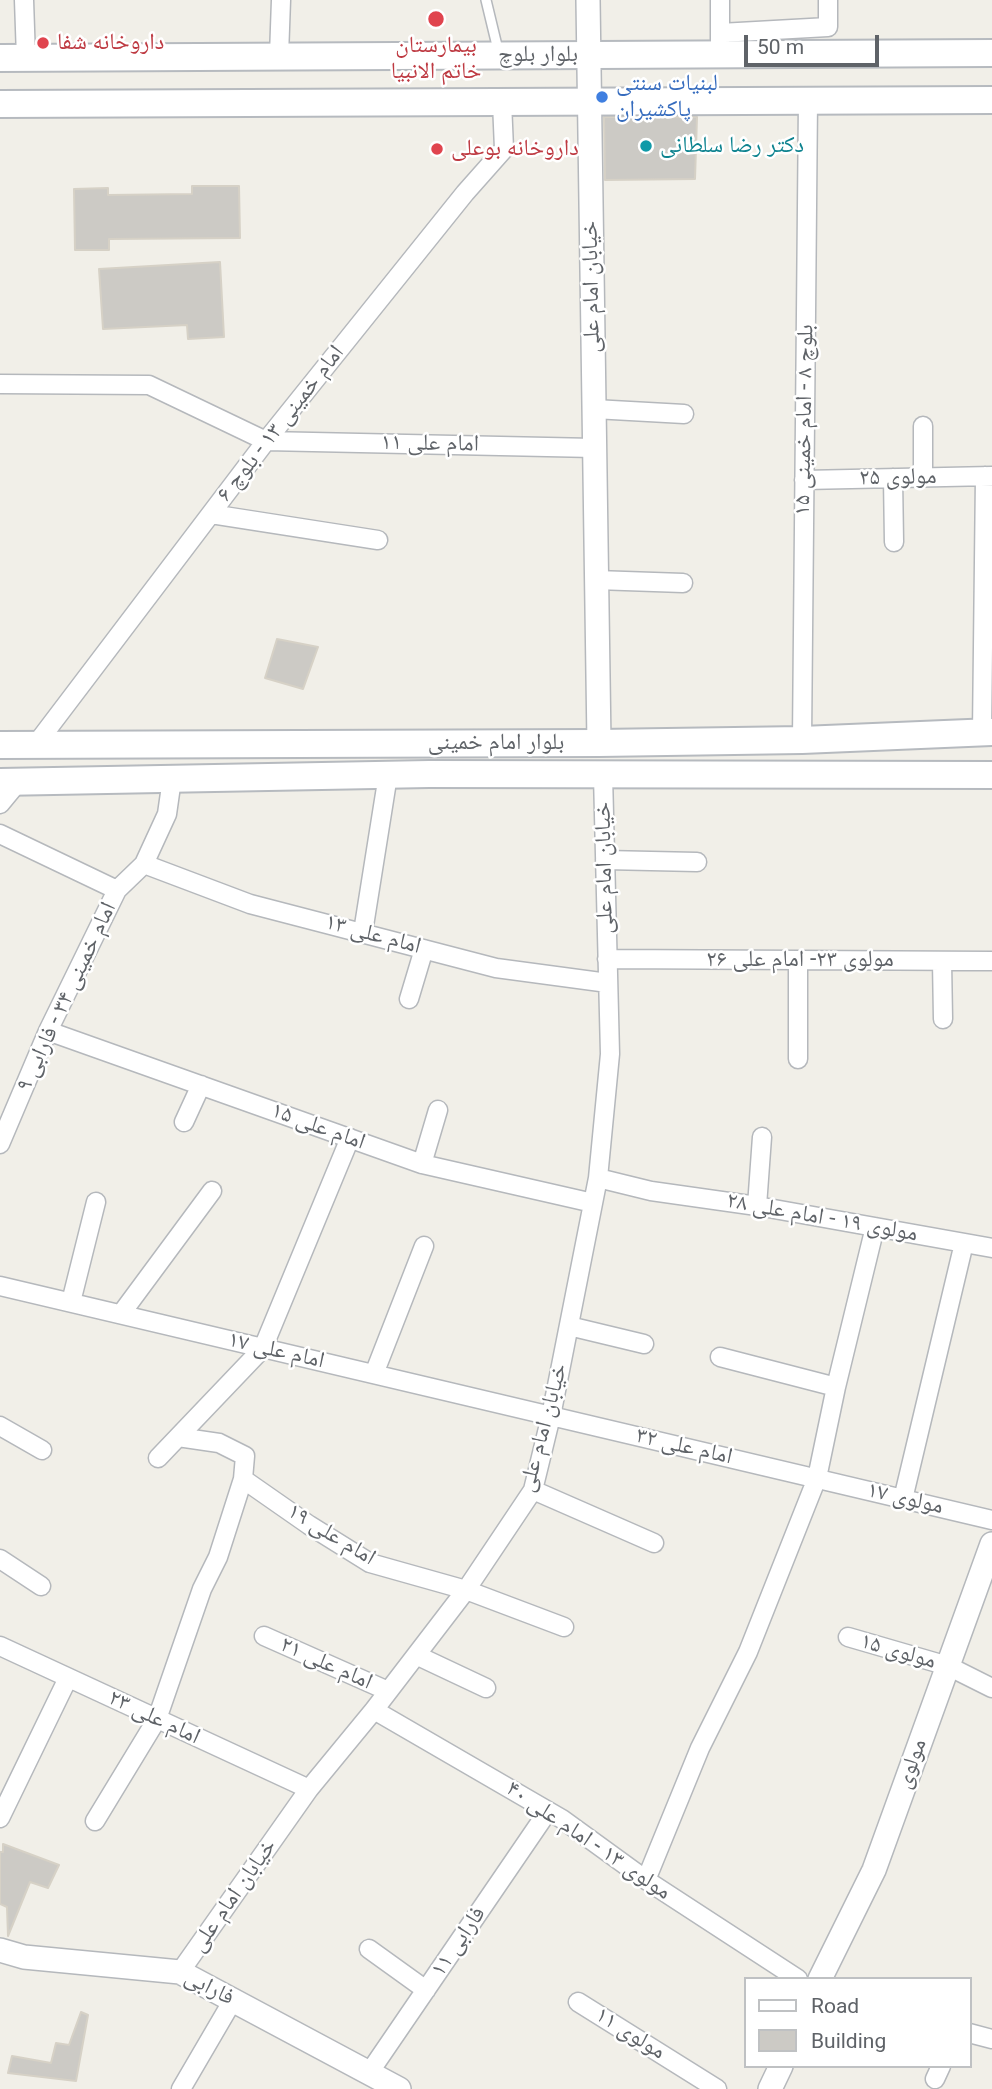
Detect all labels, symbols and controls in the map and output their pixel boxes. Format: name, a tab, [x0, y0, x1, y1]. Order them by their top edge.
marker: بیمارستان خاتم الانبیا	[426, 9, 446, 29]
scale bar	[747, 21, 882, 65]
place label: داروخانه شفا	[57, 29, 164, 57]
place label: بیمارستان خاتم الانبیا	[391, 32, 481, 86]
marker: داروخانه شفا	[35, 35, 51, 51]
text: 50 m	[757, 35, 804, 59]
street label: بلوار بلوچ	[498, 41, 578, 69]
place label: لبنیات سنتی پاکشیران	[616, 70, 718, 124]
marker: لبنیات سنتی پاکشیران	[594, 89, 610, 105]
place label: دکتر رضا سلطانی	[660, 132, 804, 160]
place label: داروخانه بوعلی	[451, 135, 579, 163]
marker: دکتر رضا سلطانی	[638, 138, 654, 154]
marker: داروخانه بوعلی	[429, 141, 445, 157]
street label: خیابان امام علی	[577, 221, 607, 353]
street label: بلوچ ۸ - امام خمینی ۱۵	[790, 324, 820, 516]
street label: امام خمینی ۱۳ - بلوچ ۶	[211, 340, 351, 508]
street label: امام علی ۱۱	[381, 429, 479, 459]
street label: مولوی ۲۵	[859, 464, 937, 492]
street label: بلوار امام خمینی	[428, 729, 564, 757]
street label: خیابان امام علی	[590, 802, 620, 934]
street label: امام خمینی ۳۴ - فارابی ۹	[11, 898, 123, 1096]
street label: امام علی ۱۳	[322, 909, 424, 961]
street label: مولوی ۲۳- امام علی ۲۶	[706, 946, 894, 974]
street label: امام علی ۱۵	[267, 1097, 369, 1157]
street label: مولوی ۱۹ - امام علی ۲۸	[724, 1188, 920, 1248]
street label: امام علی ۱۷	[225, 1327, 327, 1375]
street label: خیابان امام علی	[514, 1361, 574, 1495]
street label: امام علی ۳۲	[633, 1423, 735, 1471]
street label: مولوی ۱۷	[864, 1477, 946, 1521]
street label: امام علی ۱۹	[282, 1498, 380, 1572]
street label: مولوی ۱۵	[857, 1628, 939, 1676]
street label: امام علی ۲۱	[276, 1631, 376, 1697]
street label: امام علی ۲۳	[104, 1685, 204, 1751]
street label: مولوی	[890, 1735, 934, 1793]
street label: مولوی ۱۳ - امام علی ۴۰	[500, 1775, 676, 1907]
street label: خیابان امام علی	[185, 1834, 283, 1958]
street label: فارابی ۱۱	[426, 1902, 492, 1982]
street label: فارابی	[180, 1964, 238, 2012]
legend	[744, 1977, 971, 2068]
text: Road	[811, 1994, 859, 2018]
street label: مولوی ۱۱	[590, 2002, 670, 2066]
text: Building	[811, 2029, 886, 2053]

